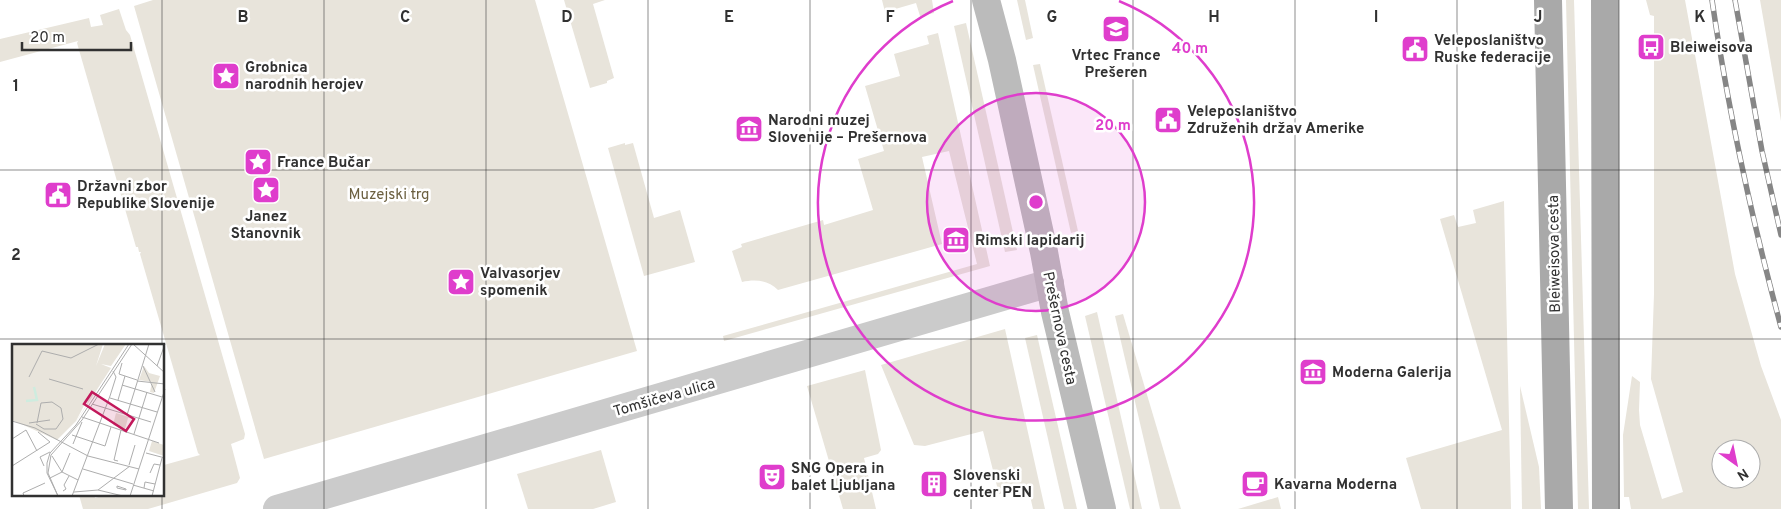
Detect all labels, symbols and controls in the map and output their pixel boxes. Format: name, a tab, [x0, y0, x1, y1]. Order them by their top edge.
text: B	[237, 8, 249, 28]
text: C	[400, 8, 410, 28]
text: D	[561, 8, 573, 28]
text: E	[724, 8, 734, 28]
text: F	[885, 8, 895, 28]
text: G	[1047, 8, 1057, 28]
text: H	[1208, 8, 1220, 28]
text: I	[1374, 8, 1378, 28]
text: J	[1534, 8, 1542, 28]
text: K	[1694, 8, 1706, 28]
school or university icon: Vrtec France Prešeren	[1101, 14, 1131, 44]
scale bar	[22, 20, 131, 52]
text: 20 m	[30, 29, 65, 48]
place label: Veleposlaništvo Ruske federacije	[1434, 32, 1551, 68]
bus stop icon: Bleiweisova	[1636, 32, 1666, 62]
public building icon: Veleposlaništvo Ruske federacije	[1400, 34, 1430, 64]
place label: Bleiweisova	[1670, 39, 1753, 58]
text: 40 m	[1172, 40, 1208, 59]
place label: Vrtec France Prešeren	[1071, 47, 1161, 83]
place label: Grobnica narodnih herojev	[245, 59, 364, 95]
place icon: Grobnica narodnih herojev	[211, 61, 241, 91]
text: 1	[13, 77, 19, 97]
place label: Veleposlaništvo Združenih držav Amerike	[1187, 103, 1364, 139]
public building icon: Veleposlaništvo Združenih držav Amerike	[1153, 105, 1183, 135]
place label: Narodni muzej Slovenije – Prešernova	[768, 112, 927, 148]
museum icon: Narodni muzej Slovenije – Prešernova	[734, 114, 764, 144]
text: 20 m	[1095, 117, 1131, 136]
place icon: France Bučar	[243, 147, 273, 177]
place label: France Bučar	[277, 154, 371, 173]
place icon: Janez Stanovnik	[251, 175, 281, 205]
place label: Državni zbor Republike Slovenije	[77, 178, 215, 214]
public building icon: Državni zbor Republike Slovenije	[43, 180, 73, 210]
park label: Muzejski trg	[348, 186, 430, 205]
centre of rings	[1027, 193, 1045, 211]
street label: Bleiweisova cesta	[1545, 195, 1566, 313]
place label: Janez Stanovnik	[231, 208, 301, 244]
museum icon: Rimski lapidarij	[941, 225, 971, 255]
place label: Rimski lapidarij	[975, 232, 1084, 251]
text: 2	[11, 246, 21, 266]
place label: Valvasorjev spomenik	[480, 265, 561, 301]
place icon: Valvasorjev spomenik	[446, 267, 476, 297]
street label: Prešernova cesta	[1037, 270, 1080, 387]
inset map	[12, 344, 165, 496]
museum icon: Moderna Galerija	[1298, 357, 1328, 387]
place label: Moderna Galerija	[1332, 364, 1452, 383]
street label: Tomšičeva ulica	[611, 375, 717, 422]
north arrow	[1711, 439, 1761, 489]
place label: SNG Opera in balet Ljubljana	[791, 460, 895, 496]
theatre icon: SNG Opera in balet Ljubljana	[757, 462, 787, 492]
text: N	[1733, 464, 1751, 484]
place label: Slovenski center PEN	[953, 467, 1032, 503]
building icon: Slovenski center PEN	[919, 469, 949, 499]
cafe icon: Kavarna Moderna	[1240, 469, 1270, 499]
place label: Kavarna Moderna	[1274, 476, 1397, 495]

